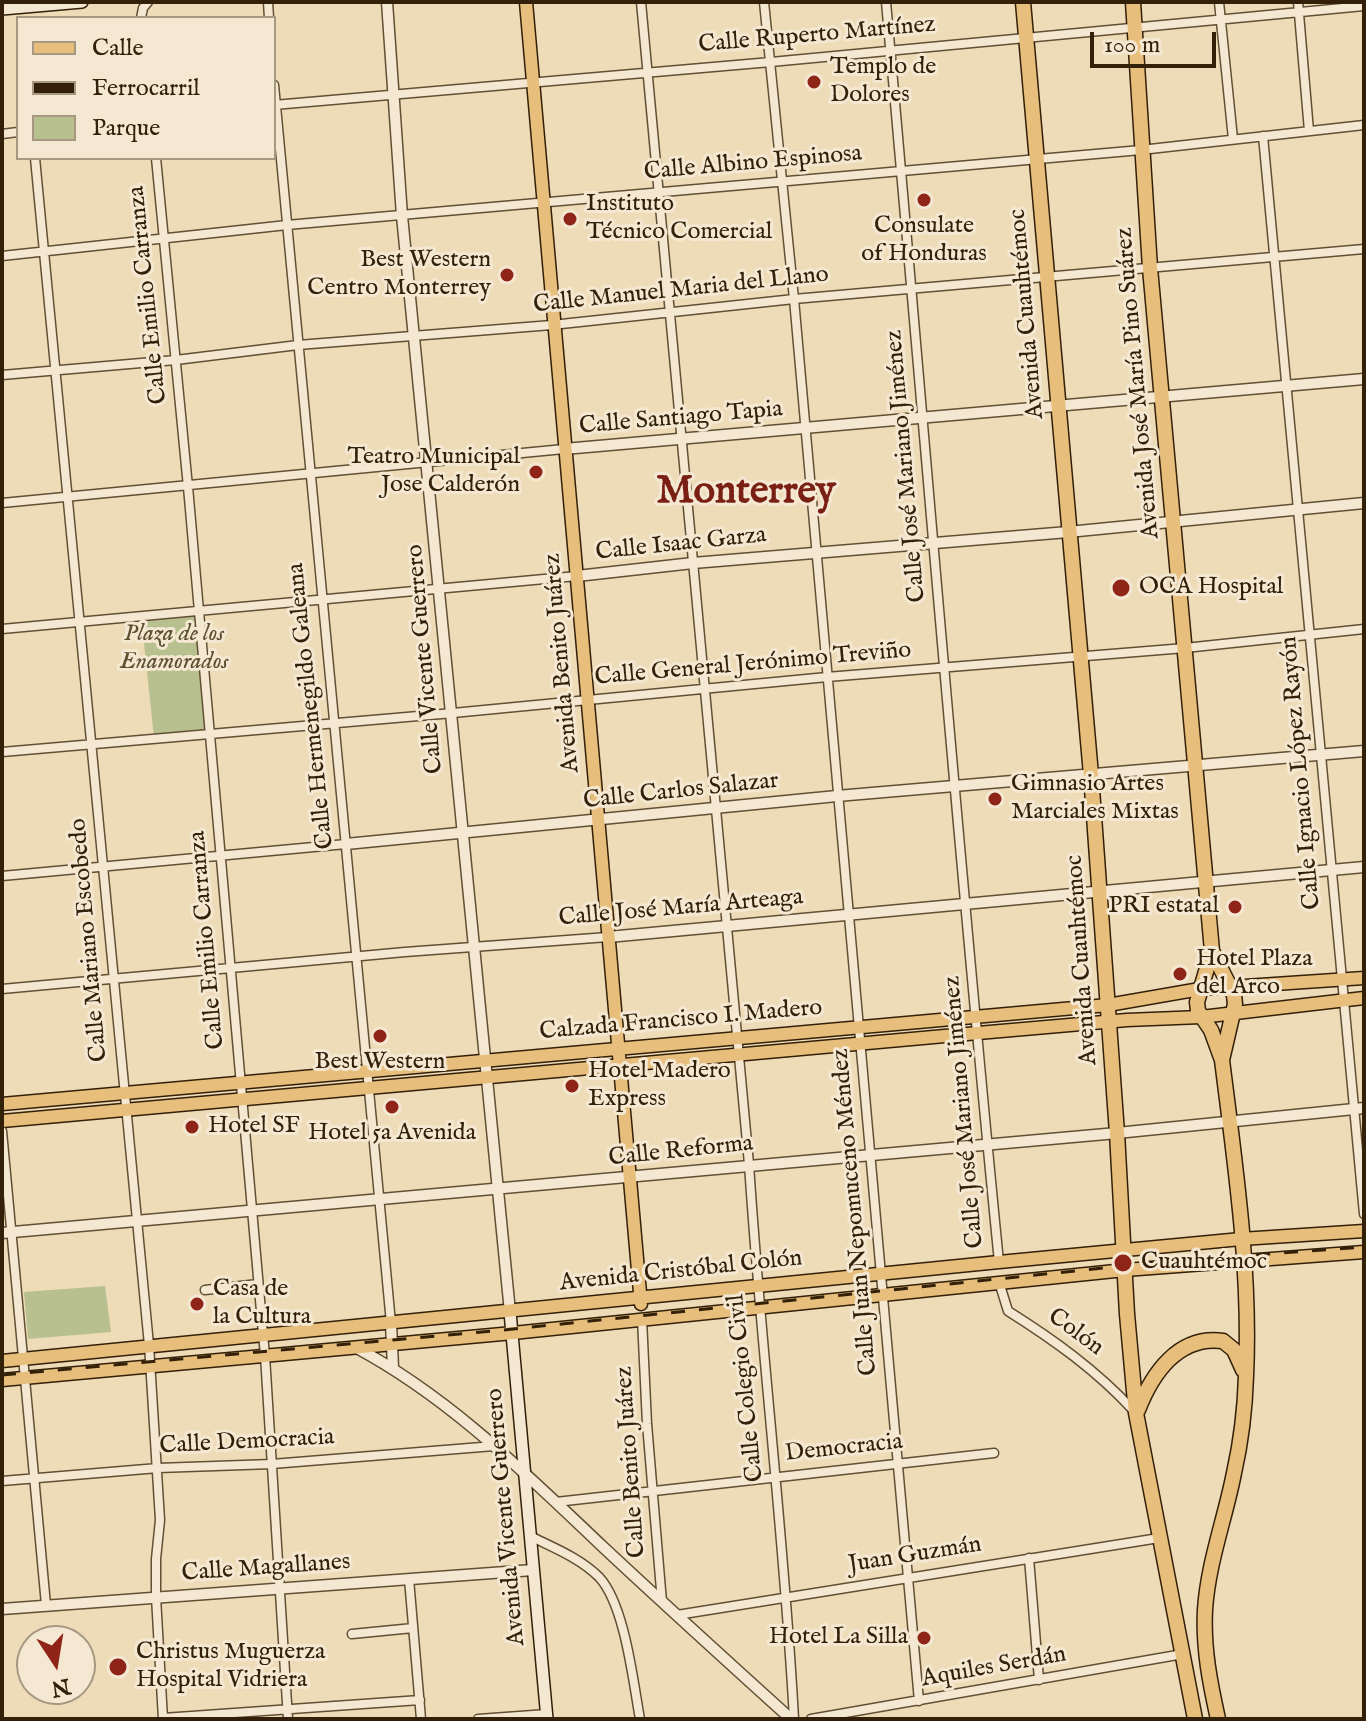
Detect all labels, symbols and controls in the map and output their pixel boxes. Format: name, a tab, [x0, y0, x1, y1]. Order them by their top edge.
street label: Calle Ruperto Martínez	[697, 11, 937, 61]
legend	[16, 16, 276, 160]
scale bar	[1094, 16, 1220, 66]
text: 100 m	[1104, 30, 1160, 61]
text: Calle	[92, 33, 144, 64]
place label: Templo de Dolores	[830, 54, 936, 110]
text: Ferrocarril	[92, 73, 200, 104]
marker: Templo de Dolores	[805, 73, 823, 91]
text: Parque	[92, 113, 160, 144]
street label: Calle Albino Espinosa	[643, 140, 863, 188]
street label: Calle Emilio Carranza	[123, 184, 175, 406]
place label: Instituto Técnico Comercial	[586, 191, 772, 247]
marker: Consulate of Honduras	[915, 191, 933, 209]
street label: Avenida Cuauhtémoc	[1004, 208, 1052, 420]
marker: Instituto Técnico Comercial	[561, 210, 579, 228]
place label: Consulate of Honduras	[861, 213, 987, 269]
street label: Avenida José María Pino Suárez	[1111, 226, 1167, 540]
place label: Best Western Centro Monterrey	[307, 247, 491, 303]
street label: Calle Manuel Maria del Llano	[532, 261, 830, 321]
marker: Best Western Centro Monterrey	[498, 266, 516, 284]
street label: Calle José Mariano Jiménez	[881, 329, 933, 603]
street label: Calle Santiago Tapia	[578, 396, 784, 442]
place label: Teatro Municipal Jose Calderón	[348, 444, 520, 500]
marker: Teatro Municipal Jose Calderón	[527, 463, 545, 481]
district label: Monterrey	[656, 470, 836, 518]
street label: Calle Isaac Garza	[594, 522, 768, 568]
street label: Calle Vicente Guerrero	[402, 543, 450, 775]
street label: Avenida Benito Juárez	[539, 552, 587, 774]
street label: Calle Hermenegildo Galeana	[283, 562, 341, 850]
place label: OCA Hospital	[1139, 574, 1283, 602]
marker: OCA Hospital	[1110, 577, 1132, 599]
park label: Plaza de los Enamorados	[120, 621, 228, 677]
street label: Calle Ignacio López Rayón	[1276, 635, 1328, 911]
street label: Calle General Jerónimo Treviño	[593, 637, 913, 693]
street label: Calle Carlos Salazar	[582, 767, 780, 817]
place label: Gimnasio Artes Marciales Mixtas	[1011, 771, 1179, 827]
marker: Gimnasio Artes Marciales Mixtas	[986, 790, 1004, 808]
street label: Calle Mariano Escobedo	[65, 817, 115, 1063]
street label: Calle Emilio Carranza	[184, 830, 232, 1050]
street label: Avenida Cuauhtémoc	[1061, 854, 1105, 1066]
street label: Calle José María Arteaga	[557, 884, 805, 934]
place label: PRI estatal	[1108, 893, 1219, 921]
marker: PRI estatal	[1226, 898, 1244, 916]
place label: Hotel Plaza del Arco	[1196, 946, 1313, 1002]
marker: Hotel Plaza del Arco	[1171, 965, 1189, 983]
street label: Calle José Mariano Jiménez	[939, 975, 991, 1249]
street label: Calzada Francisco I. Madero	[538, 994, 824, 1048]
marker: Best Western	[371, 1027, 389, 1045]
street label: Calle Juan Nepomuceno Méndez	[827, 1047, 885, 1377]
place label: Best Western	[315, 1049, 445, 1077]
place label: Hotel Madero Express	[588, 1058, 731, 1114]
marker: Hotel Madero Express	[563, 1077, 581, 1095]
marker: Hotel 5a Avenida	[383, 1098, 401, 1116]
place label: Hotel SF	[208, 1113, 300, 1141]
marker: Hotel SF	[183, 1118, 201, 1136]
place label: Hotel 5a Avenida	[308, 1120, 476, 1148]
street label: Calle Reforma	[607, 1130, 755, 1174]
street label: Avenida Cristóbal Colón	[558, 1245, 804, 1299]
place label: Cuauhtémoc	[1141, 1249, 1267, 1277]
marker: Cuauhtémoc	[1112, 1252, 1134, 1274]
place label: Casa de la Cultura	[213, 1276, 311, 1332]
street label: Calle Colegio Civil	[723, 1293, 771, 1483]
marker: Casa de la Cultura	[188, 1295, 206, 1313]
street label: Colón	[1041, 1303, 1109, 1363]
street label: Calle Benito Juárez	[611, 1365, 653, 1559]
street label: Avenida Vicente Guerrero	[481, 1387, 533, 1647]
street label: Calle Democracia	[159, 1424, 335, 1462]
street label: Democracia	[784, 1428, 904, 1470]
street label: Juan Guzmán	[846, 1531, 984, 1581]
street label: Calle Magallanes	[181, 1549, 351, 1589]
place label: Hotel La Silla	[769, 1624, 908, 1652]
north arrow	[16, 1625, 96, 1705]
marker: Hotel La Silla	[915, 1629, 933, 1647]
place label: Christus Muguerza Hospital Vidriera	[136, 1639, 325, 1695]
street label: Aquiles Serdán	[920, 1641, 1068, 1695]
marker: Christus Muguerza Hospital Vidriera	[107, 1656, 129, 1678]
text: N	[48, 1671, 73, 1702]

